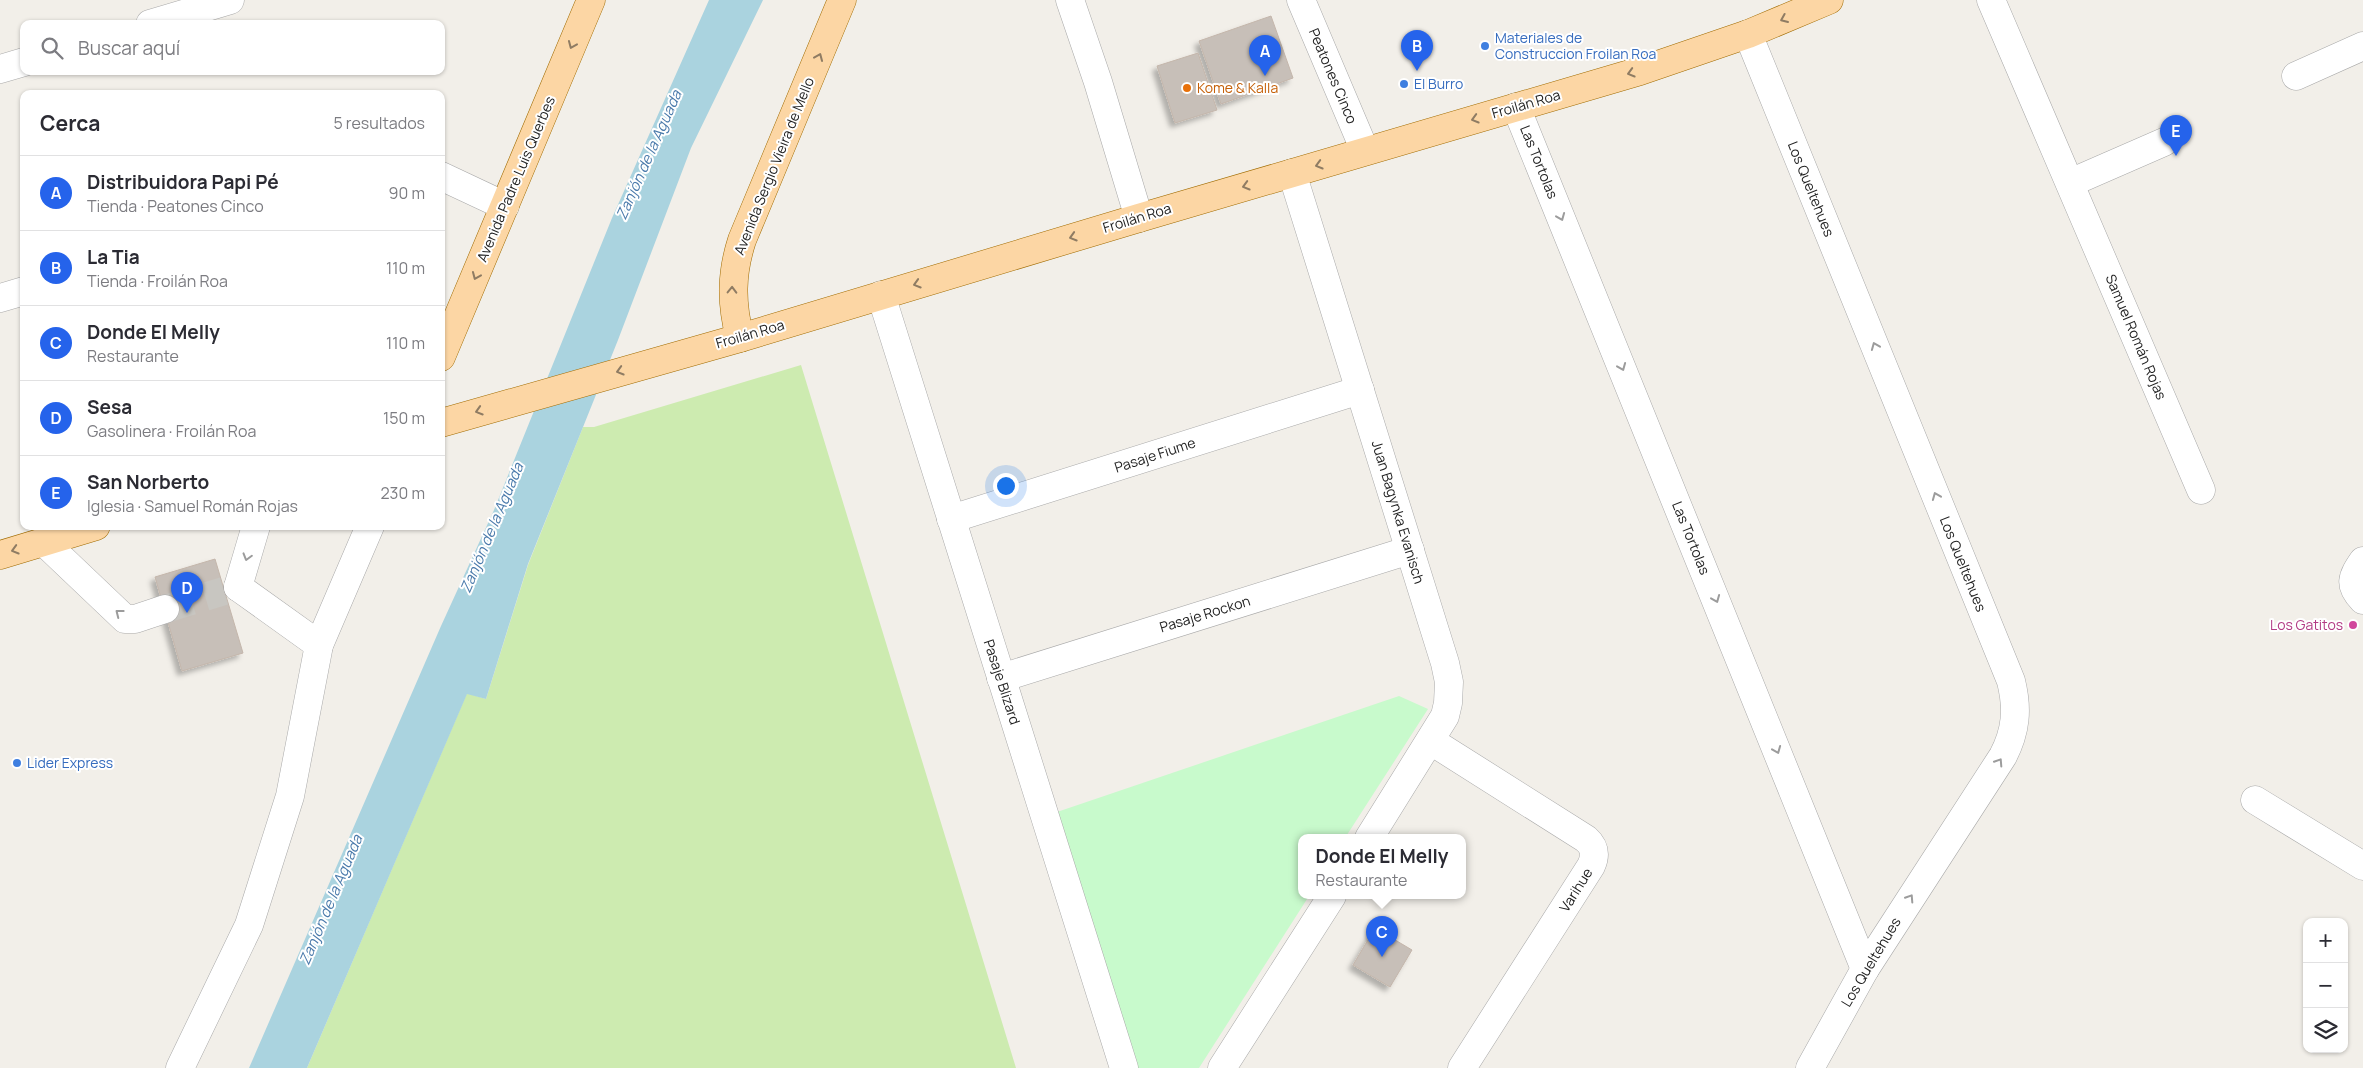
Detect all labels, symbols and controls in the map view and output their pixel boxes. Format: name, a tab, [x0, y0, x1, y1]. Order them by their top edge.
one-way arrow	[1780, 13, 1789, 23]
search box	[20, 20, 445, 75]
street label: Peatones Cinco	[1305, 25, 1362, 126]
place label: Materiales de Construccion Froilan Roa	[1495, 28, 1656, 63]
pin: B	[1401, 30, 1433, 71]
icon: search	[38, 34, 66, 62]
text: Buscar aquí	[78, 35, 180, 61]
pin: A	[1249, 35, 1281, 76]
one-way arrow	[568, 40, 579, 49]
marker: Materiales de Construccion Froilan Roa	[1479, 40, 1491, 52]
one-way arrow	[813, 53, 823, 61]
one-way arrow	[1628, 68, 1636, 78]
street label: Avenida Sergio Vieira de Mello	[729, 74, 818, 257]
place label: El Burro	[1414, 74, 1463, 93]
place label: Kome & Kalla	[1197, 78, 1278, 97]
marker: El Burro	[1398, 78, 1410, 90]
marker: Kome & Kalla	[1181, 82, 1193, 94]
street label: Froilán Roa	[1489, 85, 1562, 122]
water label: Zanjón de la Aguada	[611, 86, 687, 223]
street label: Avenida Padre Luis Querbes	[472, 93, 559, 264]
text: Cerca	[40, 109, 100, 137]
text: 5 resultados	[333, 112, 425, 134]
one-way arrow	[1472, 113, 1480, 123]
pin: E	[2160, 115, 2192, 156]
street label: Las Tortolas	[1516, 122, 1563, 201]
street label: Los Queltehues	[1784, 138, 1839, 239]
one-way arrow	[1316, 159, 1324, 169]
text: Distribuidora Papi Pé	[87, 169, 279, 195]
one-way arrow	[1242, 181, 1250, 191]
text: A	[51, 182, 61, 204]
text: 90 m	[389, 182, 425, 204]
text: Tienda · Peatones Cinco	[87, 195, 264, 217]
street label: Froilán Roa	[1100, 198, 1173, 237]
one-way arrow	[1555, 212, 1565, 221]
one-way arrow	[1069, 232, 1078, 242]
text: La Tia	[87, 244, 140, 270]
text: B	[51, 257, 61, 279]
text: 110 m	[386, 257, 425, 279]
text: Tienda · Froilán Roa	[87, 270, 228, 292]
one-way arrow	[471, 271, 481, 279]
street label: Samuel Román Rojas	[2101, 271, 2171, 402]
one-way arrow	[914, 279, 922, 289]
one-way arrow	[727, 286, 738, 294]
street label: Froilán Roa	[713, 315, 786, 352]
text: Donde El Melly	[87, 319, 220, 345]
text: C	[50, 332, 62, 354]
text: 110 m	[386, 332, 425, 354]
one-way arrow	[1870, 342, 1880, 350]
text: Restaurante	[87, 345, 179, 367]
one-way arrow	[1616, 362, 1626, 371]
one-way arrow	[615, 365, 624, 376]
text: Sesa	[87, 394, 132, 420]
one-way arrow	[475, 406, 484, 416]
text: D	[50, 407, 62, 429]
text: 150 m	[383, 407, 425, 429]
text: Gasolinera · Froilán Roa	[87, 420, 256, 442]
street label: Pasaje Fiume	[1112, 432, 1198, 477]
street label: Juan Bagynka Evanisch	[1368, 438, 1429, 586]
water label: Zanjón de la Aguada	[455, 459, 529, 596]
text: San Norberto	[87, 469, 209, 495]
your location	[993, 473, 1019, 499]
text: E	[51, 482, 61, 504]
text: 230 m	[381, 482, 425, 504]
one-way arrow	[1931, 492, 1942, 501]
text: Iglesia · Samuel Román Rojas	[87, 495, 298, 517]
street label: Las Tortolas	[1668, 498, 1715, 577]
street label: Los Queltehues	[1936, 513, 1991, 614]
one-way arrow	[12, 545, 20, 555]
one-way arrow	[242, 552, 253, 561]
pin: D	[171, 572, 203, 613]
street label: Pasaje Rockon	[1157, 591, 1252, 636]
one-way arrow	[1709, 594, 1720, 603]
one-way arrow	[116, 611, 125, 619]
place label: Los Gatitos	[2270, 615, 2343, 634]
marker: Los Gatitos	[2347, 619, 2359, 631]
street label: Pasaje Blizard	[980, 637, 1025, 727]
one-way arrow	[1770, 745, 1781, 754]
place label: Lider Express	[27, 753, 113, 772]
marker: Lider Express	[11, 757, 23, 769]
one-way arrow	[1993, 759, 2003, 768]
water label: Zanjón de la Aguada	[294, 831, 368, 968]
popup	[1298, 834, 1466, 899]
text: Donde El Melly	[1316, 843, 1448, 869]
street label: Varihue	[1555, 864, 1597, 915]
text: Restaurante	[1316, 869, 1407, 891]
one-way arrow	[1904, 895, 1914, 904]
street label: Los Queltehues	[1836, 914, 1905, 1010]
pin: C	[1366, 916, 1398, 957]
map controls	[2303, 918, 2348, 1053]
button: +	[2303, 918, 2348, 963]
button: −	[2303, 963, 2348, 1008]
button: layers	[2303, 1008, 2348, 1053]

